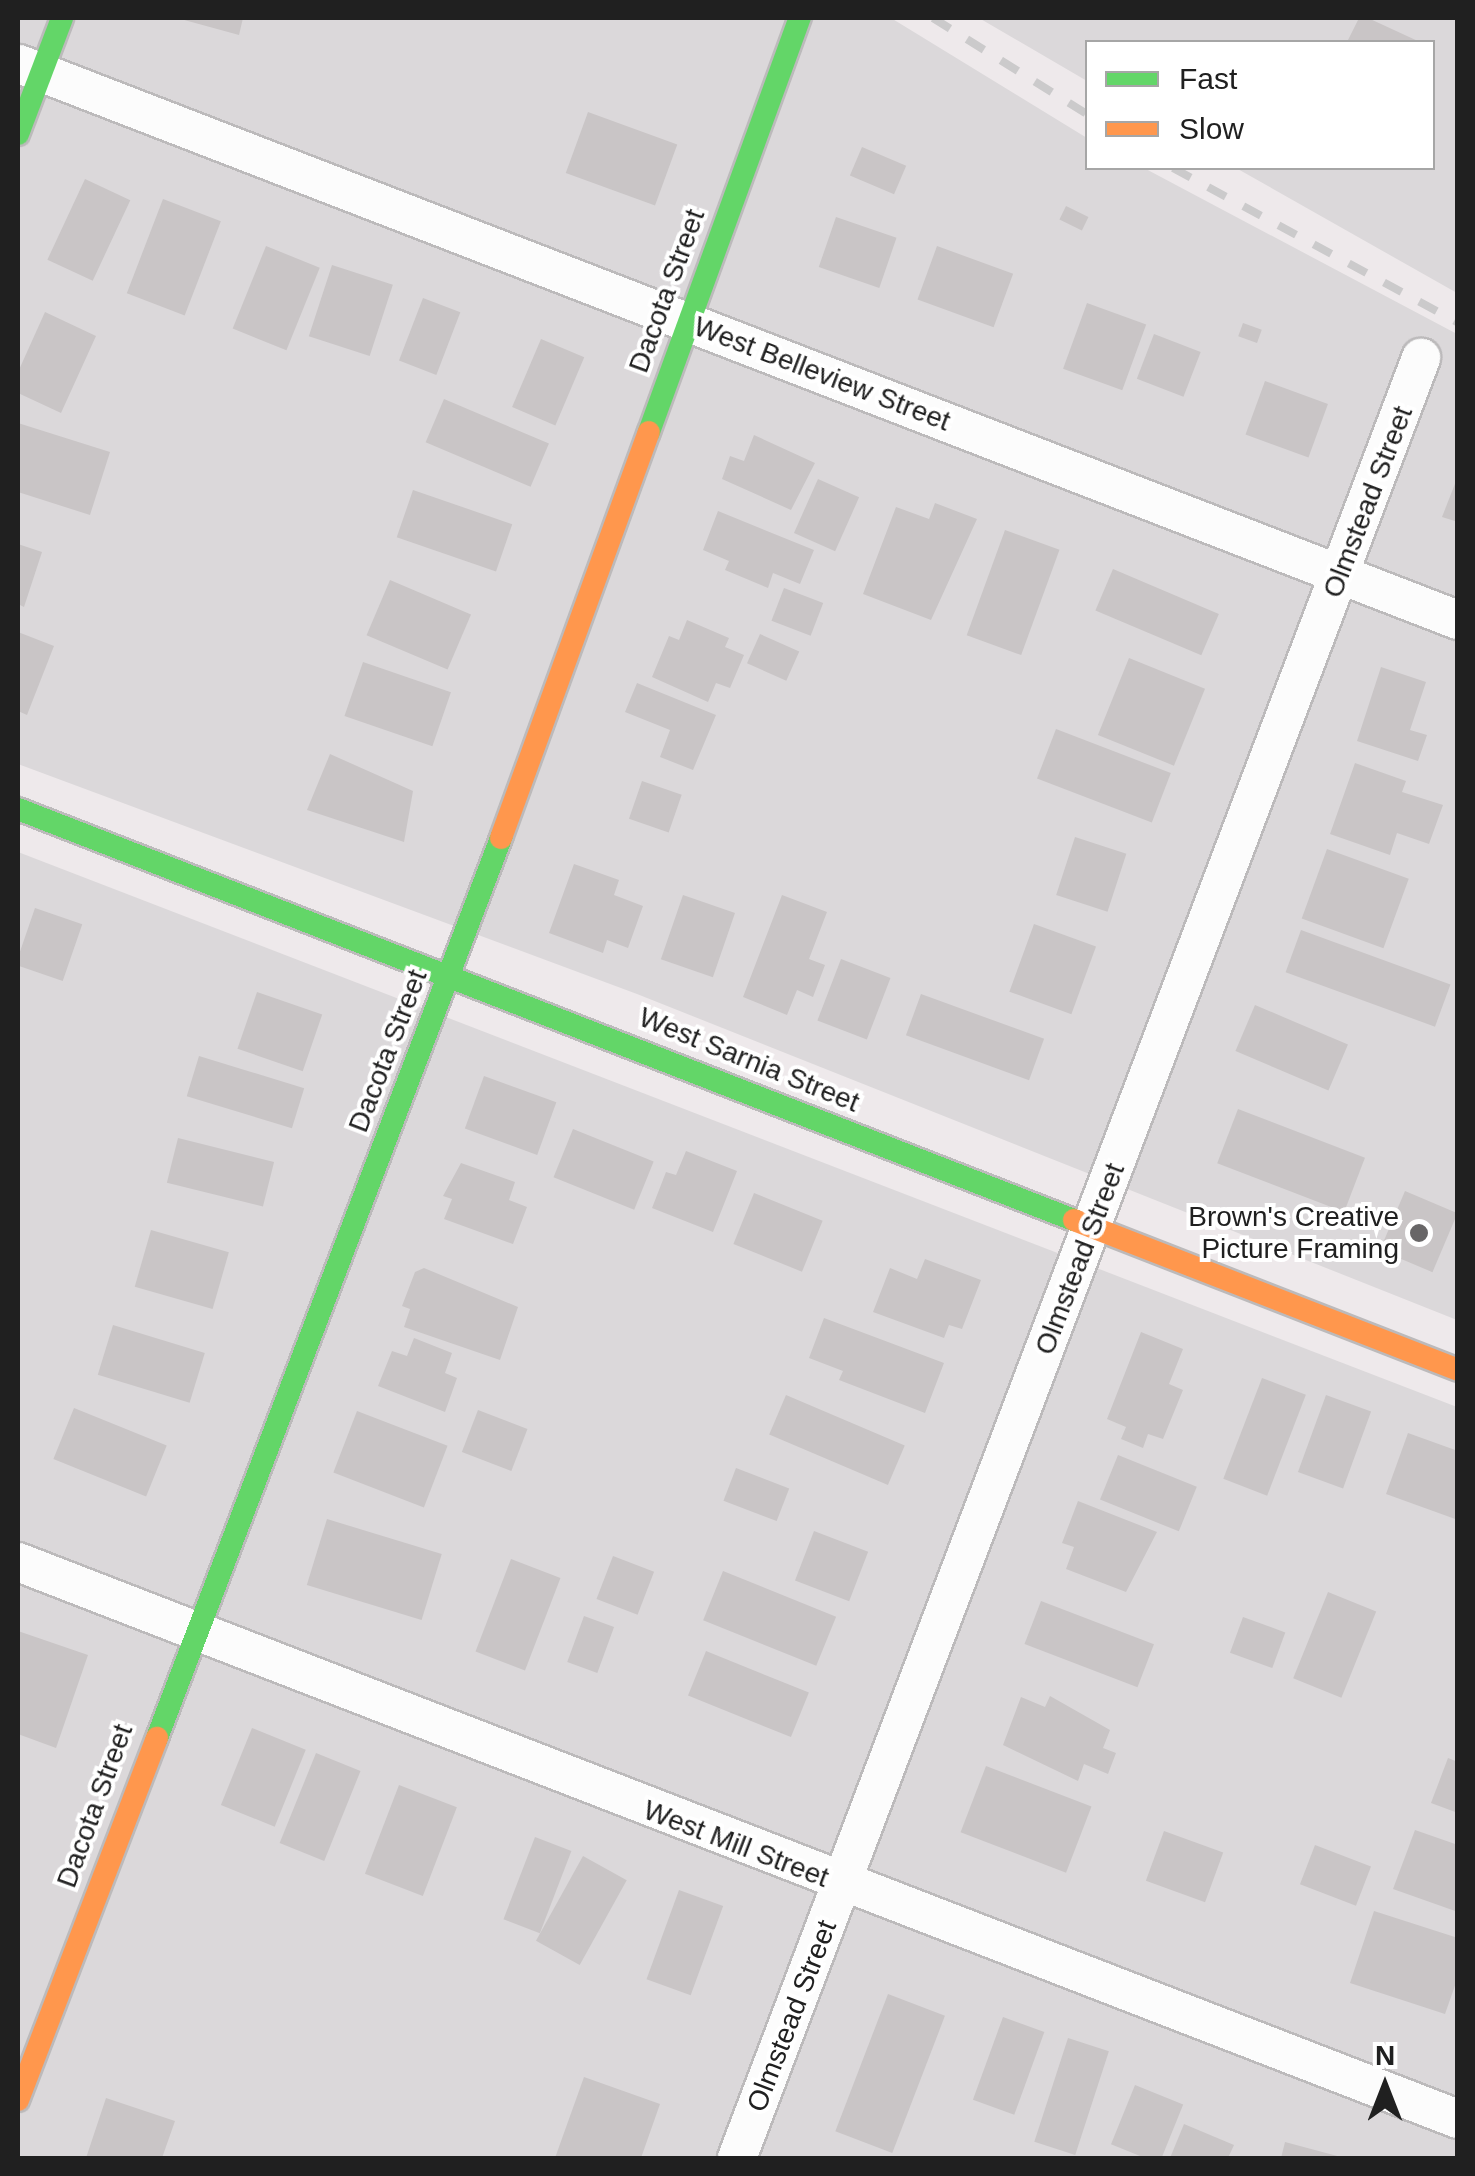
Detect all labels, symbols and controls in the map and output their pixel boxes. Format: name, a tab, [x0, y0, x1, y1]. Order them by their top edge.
legend	[1085, 40, 1435, 170]
text: Fast	[1179, 62, 1237, 95]
text: Slow	[1179, 112, 1244, 145]
street label: Dacota Street	[622, 205, 712, 377]
street label: West Belleview Street	[689, 310, 955, 438]
street label: Olmstead Street	[1316, 402, 1420, 602]
street label: Dacota Street	[342, 965, 434, 1137]
street label: West Sarnia Street	[634, 1001, 864, 1119]
street label: Olmstead Street	[1028, 1159, 1132, 1359]
place label: Brown's Creative Picture Framing	[1188, 1200, 1399, 1266]
marker: Brown's Creative Picture Framing	[1408, 1222, 1430, 1244]
street label: Dacota Street	[50, 1720, 140, 1892]
street label: West Mill Street	[639, 1793, 833, 1895]
street label: Olmstead Street	[740, 1916, 844, 2116]
north arrow	[1335, 2036, 1435, 2136]
text: N	[1375, 2040, 1395, 2071]

